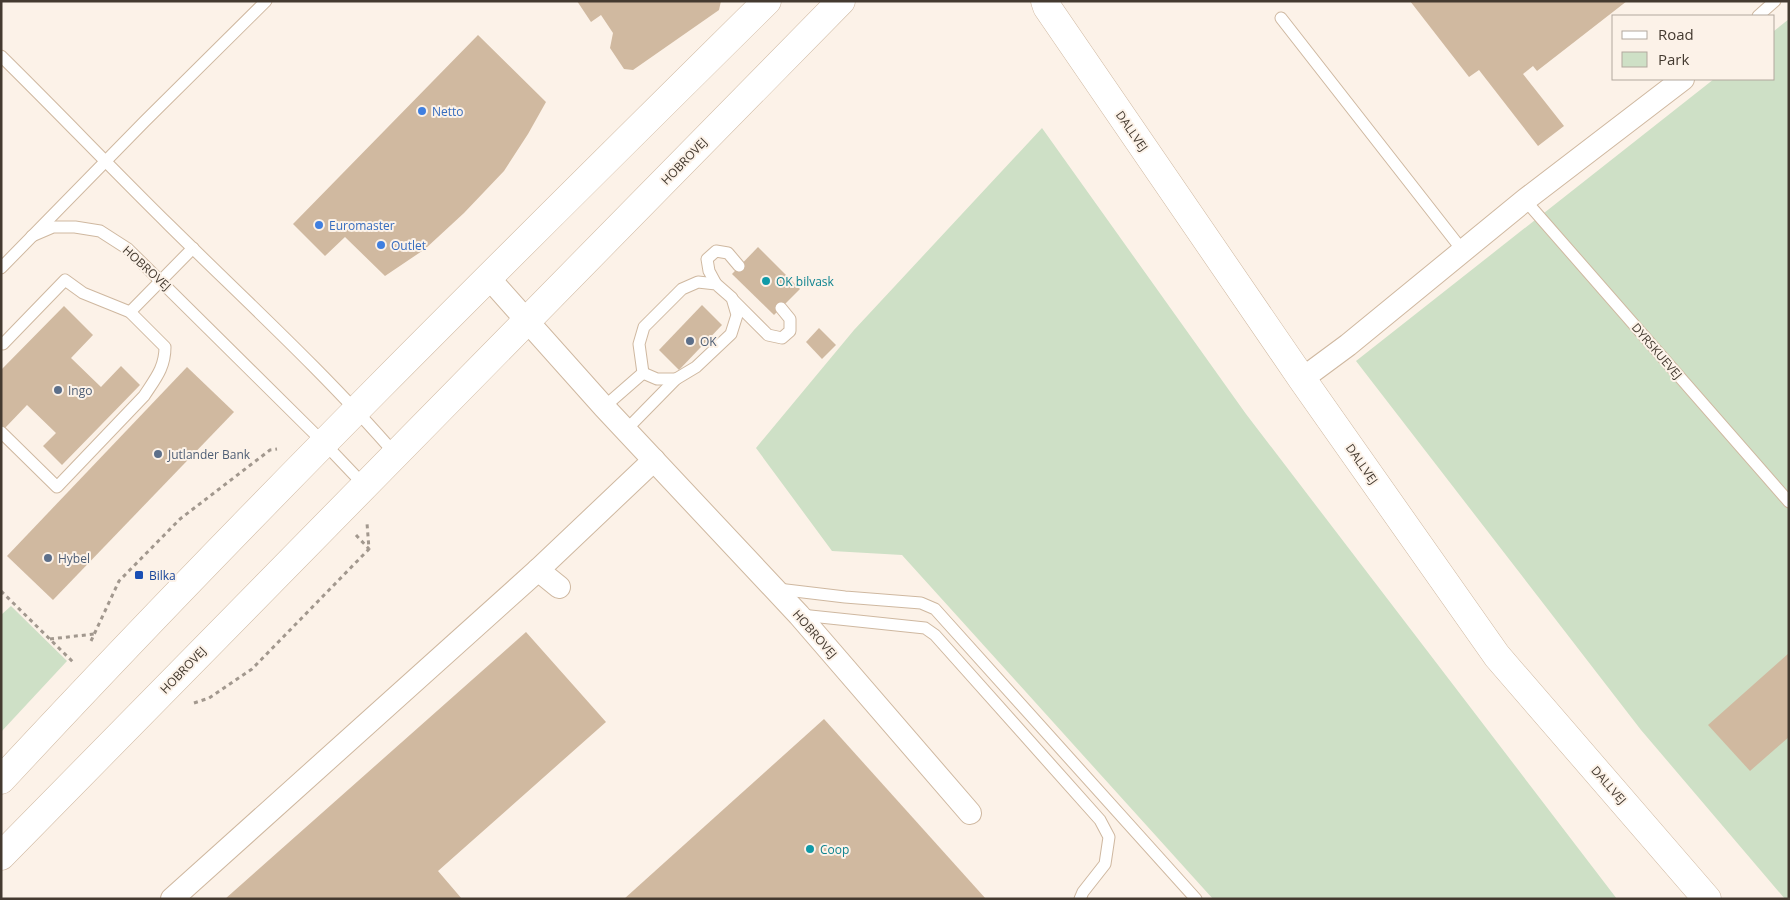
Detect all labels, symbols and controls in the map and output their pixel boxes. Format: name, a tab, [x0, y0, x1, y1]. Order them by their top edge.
legend	[1612, 15, 1775, 80]
text: Road	[1658, 24, 1694, 44]
text: Park	[1658, 49, 1689, 69]
place label: Netto	[432, 103, 464, 120]
marker: Netto	[416, 105, 428, 117]
street label: DALLVEJ	[1112, 107, 1152, 155]
street label: HOBROVEJ	[657, 134, 711, 188]
place label: Euromaster	[329, 217, 395, 234]
marker: Euromaster	[313, 219, 325, 231]
place label: Outlet	[391, 237, 426, 254]
marker: Outlet	[375, 239, 387, 251]
street label: HOBROVEJ	[119, 242, 175, 294]
place label: OK bilvask	[776, 273, 835, 290]
marker: OK bilvask	[760, 275, 772, 287]
street label: DYRSKUEVEJ	[1628, 319, 1686, 383]
place label: OK	[700, 333, 717, 350]
marker: OK	[684, 335, 696, 347]
place label: Ingo	[68, 382, 92, 399]
marker: Ingo	[52, 384, 64, 396]
street label: DALLVEJ	[1342, 440, 1382, 488]
place label: Jutlander Bank	[167, 446, 251, 463]
marker: Jutlander Bank	[152, 448, 164, 460]
place label: Hybel	[58, 550, 90, 567]
marker: Hybel	[42, 552, 54, 564]
place label: Bilka	[149, 567, 176, 584]
marker: Bilka	[133, 569, 145, 581]
street label: HOBROVEJ	[789, 606, 841, 662]
street label: HOBROVEJ	[156, 643, 210, 697]
street label: DALLVEJ	[1588, 762, 1630, 808]
place label: Coop	[820, 841, 849, 858]
marker: Coop	[804, 843, 816, 855]

